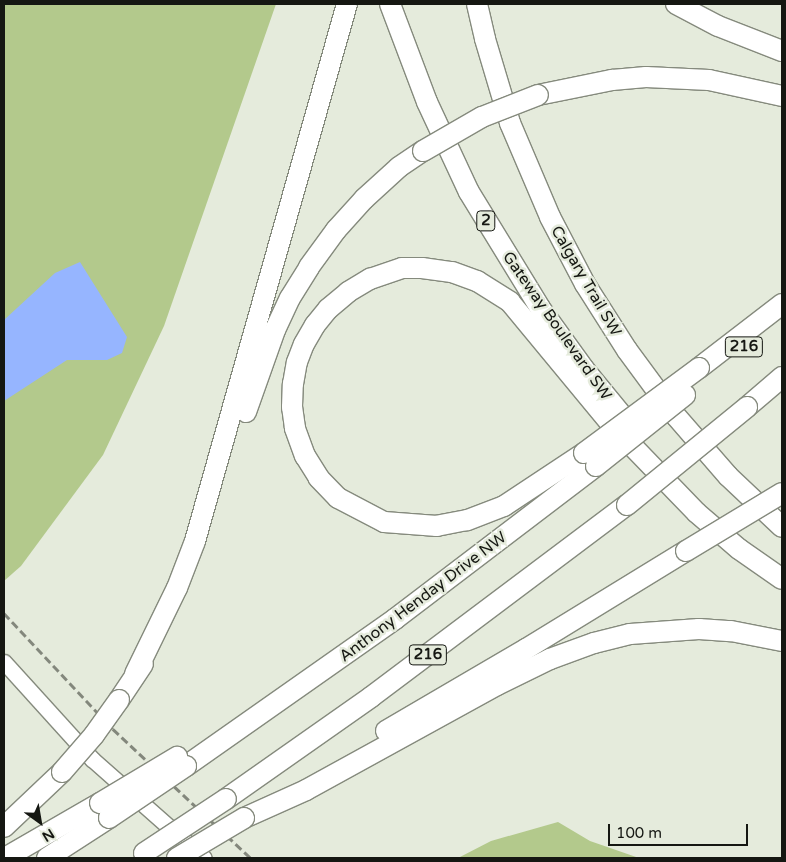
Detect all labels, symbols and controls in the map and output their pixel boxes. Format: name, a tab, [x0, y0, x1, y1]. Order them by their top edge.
road number: 2	[476, 208, 496, 234]
street label: Calgary Trail SW	[547, 222, 625, 340]
street label: Gateway Boulevard SW	[498, 248, 616, 404]
road number: 216	[724, 334, 764, 360]
street label: Anthony Henday Drive NW	[336, 528, 510, 666]
road number: 216	[408, 642, 448, 668]
north arrow	[15, 797, 65, 847]
scale bar	[611, 814, 751, 846]
text: 100 m	[616, 824, 662, 842]
text: N	[39, 825, 57, 845]

